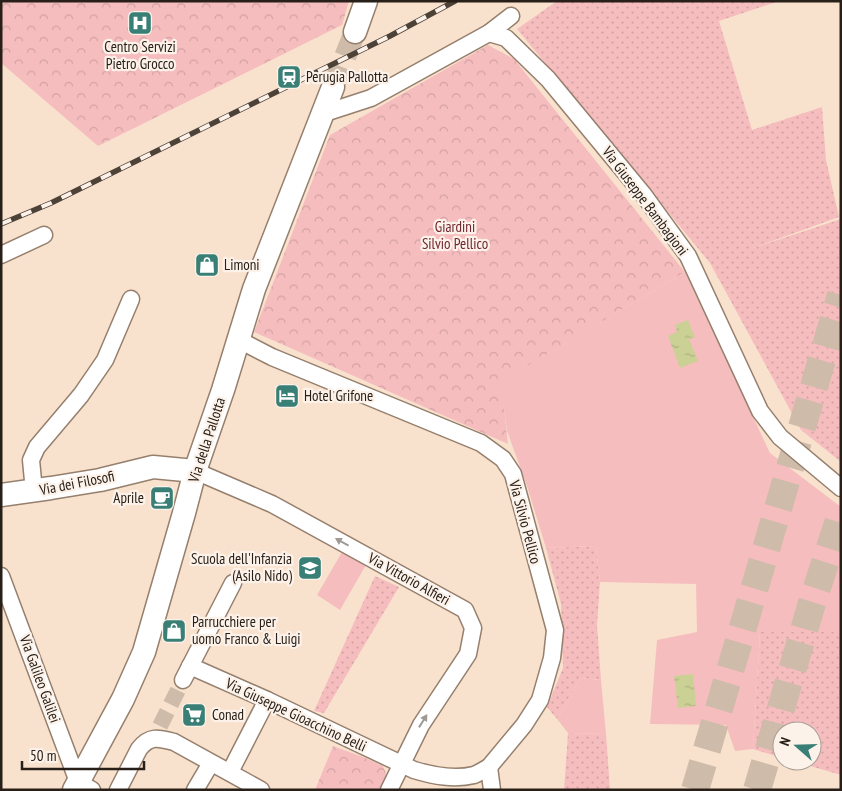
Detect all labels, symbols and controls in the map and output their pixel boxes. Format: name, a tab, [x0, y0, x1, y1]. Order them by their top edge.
hospital icon: Centro Servizi Pietro Grocco	[127, 10, 153, 36]
place label: Centro Servizi Pietro Grocco	[104, 37, 176, 73]
station icon: Perugia Pallotta	[276, 64, 302, 90]
place label: Perugia Pallotta	[306, 67, 388, 86]
street label: Via Giuseppe Bambagioni	[598, 142, 693, 259]
park label: Giardini Silvio Pellico	[422, 217, 488, 253]
shop icon: Limoni	[194, 252, 220, 278]
place label: Limoni	[224, 255, 260, 274]
hotel icon: Hotel Grifone	[274, 383, 300, 409]
place label: Hotel Grifone	[304, 386, 373, 405]
street label: Via della Pallotta	[184, 395, 229, 486]
street label: Via dei Filosofi	[37, 466, 116, 499]
street label: Via Silvio Pellico	[505, 477, 546, 566]
cafe icon: Aprile	[149, 485, 175, 511]
place label: Aprile	[113, 488, 144, 507]
one-way arrow	[334, 538, 349, 546]
street label: Via Vittorio Alfieri	[364, 548, 454, 609]
place label: Scuola dell'Infanzia (Asilo Nido)	[191, 549, 292, 585]
school or university icon: Scuola dell'Infanzia (Asilo Nido)	[297, 555, 323, 581]
place label: Parrucchiere per uomo Franco & Luigi	[192, 612, 301, 648]
shop icon: Parrucchiere per uomo Franco & Luigi	[161, 618, 187, 644]
street label: Via Galileo Galilei	[15, 631, 65, 725]
street label: Via Giuseppe Gioacchino Belli	[222, 673, 370, 756]
supermarket icon: Conad	[181, 702, 207, 728]
place label: Conad	[212, 705, 244, 724]
one-way arrow	[419, 715, 428, 728]
north arrow	[772, 721, 822, 771]
text: N	[775, 735, 795, 748]
scale bar	[22, 738, 145, 770]
text: 50 m	[30, 746, 56, 765]

